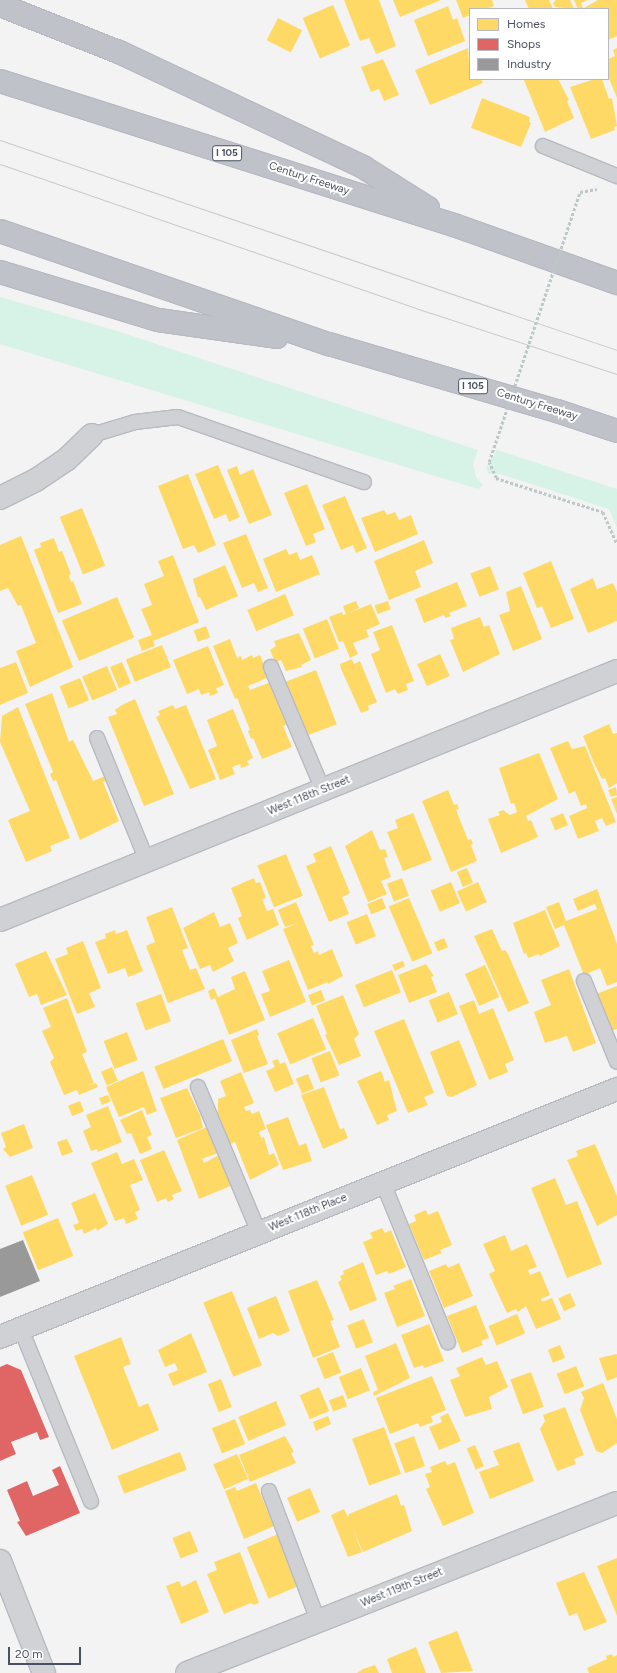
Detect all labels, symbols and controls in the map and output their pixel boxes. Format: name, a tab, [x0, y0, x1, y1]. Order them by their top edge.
legend	[469, 8, 609, 80]
text: Homes	[507, 17, 545, 31]
text: Shops	[507, 37, 541, 51]
text: Industry	[507, 57, 551, 71]
road number: I 105	[212, 145, 242, 161]
street label: Century Freeway	[267, 160, 351, 198]
road number: I 105	[458, 378, 488, 394]
street label: Century Freeway	[495, 386, 579, 424]
street label: West 118th Street	[266, 773, 352, 819]
street label: West 118th Place	[267, 1191, 349, 1235]
street label: West 119th Street	[359, 1566, 445, 1610]
scale bar	[10, 1639, 83, 1665]
text: 20 m	[15, 1647, 43, 1661]

